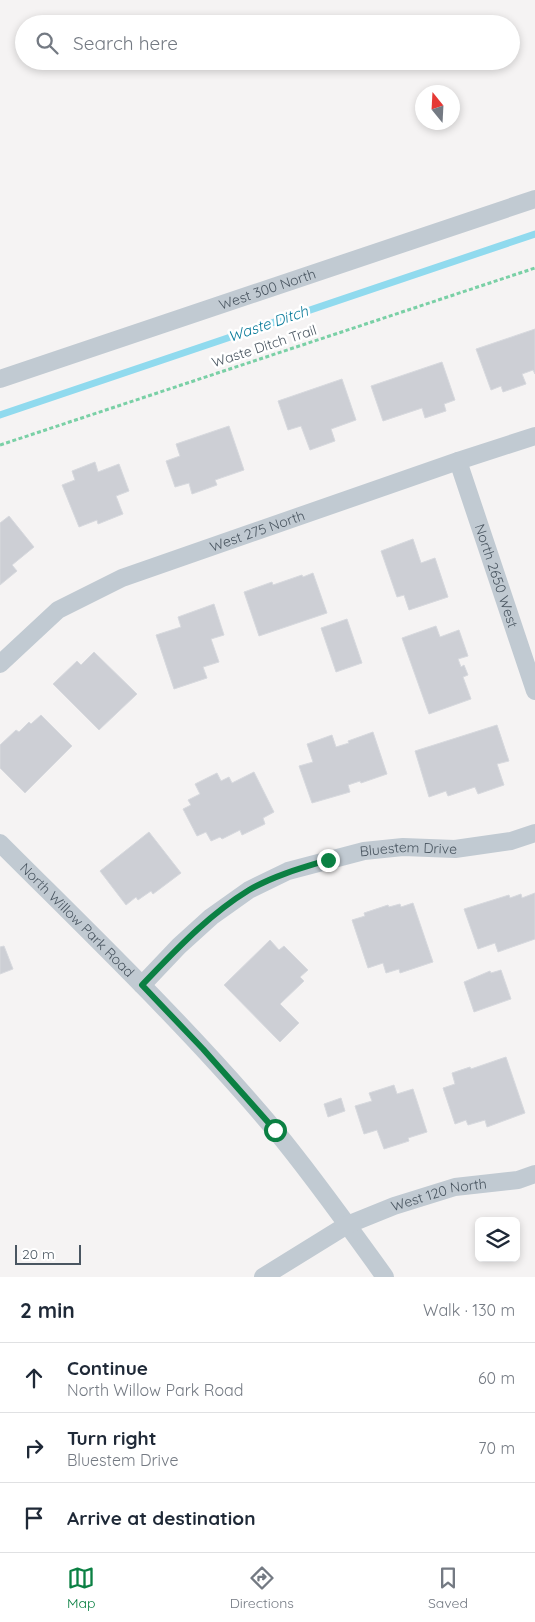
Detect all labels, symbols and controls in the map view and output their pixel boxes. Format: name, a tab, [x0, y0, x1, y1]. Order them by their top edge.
search box	[15, 15, 520, 70]
icon: search	[33, 29, 61, 57]
text: Search here	[73, 31, 178, 55]
north arrow	[415, 85, 460, 130]
street label: West 300 North	[217, 264, 318, 314]
water label: Waste Ditch	[225, 301, 311, 346]
street label: Waste Ditch Trail	[209, 321, 319, 371]
street label: West 275 North	[207, 506, 307, 556]
street label: North 2650 West	[471, 522, 522, 630]
street label: Bluestem Drive	[359, 838, 457, 860]
route end	[317, 849, 340, 872]
street label: North Willow Park Road	[16, 859, 138, 981]
route start	[264, 1119, 287, 1142]
street label: West 120 North	[389, 1175, 488, 1215]
map controls	[475, 1217, 520, 1262]
button: layers	[475, 1217, 520, 1262]
scale bar	[15, 1242, 81, 1265]
text: 20 m	[22, 1245, 55, 1263]
text: 2 min	[20, 1297, 75, 1323]
text: Walk · 130 m	[423, 1300, 515, 1320]
text: Continue	[67, 1356, 148, 1380]
icon: ahead	[20, 1364, 48, 1392]
text: 60 m	[478, 1368, 515, 1388]
text: North Willow Park Road	[67, 1380, 243, 1400]
text: Turn right	[67, 1426, 156, 1450]
icon: right	[20, 1434, 48, 1462]
text: 70 m	[478, 1438, 515, 1458]
text: Bluestem Drive	[67, 1450, 178, 1470]
icon: arrive	[20, 1504, 48, 1532]
text: Arrive at destination	[67, 1506, 256, 1530]
tab: Map	[67, 1564, 96, 1612]
tab: Directions	[230, 1564, 294, 1612]
tab: Saved	[428, 1564, 468, 1612]

